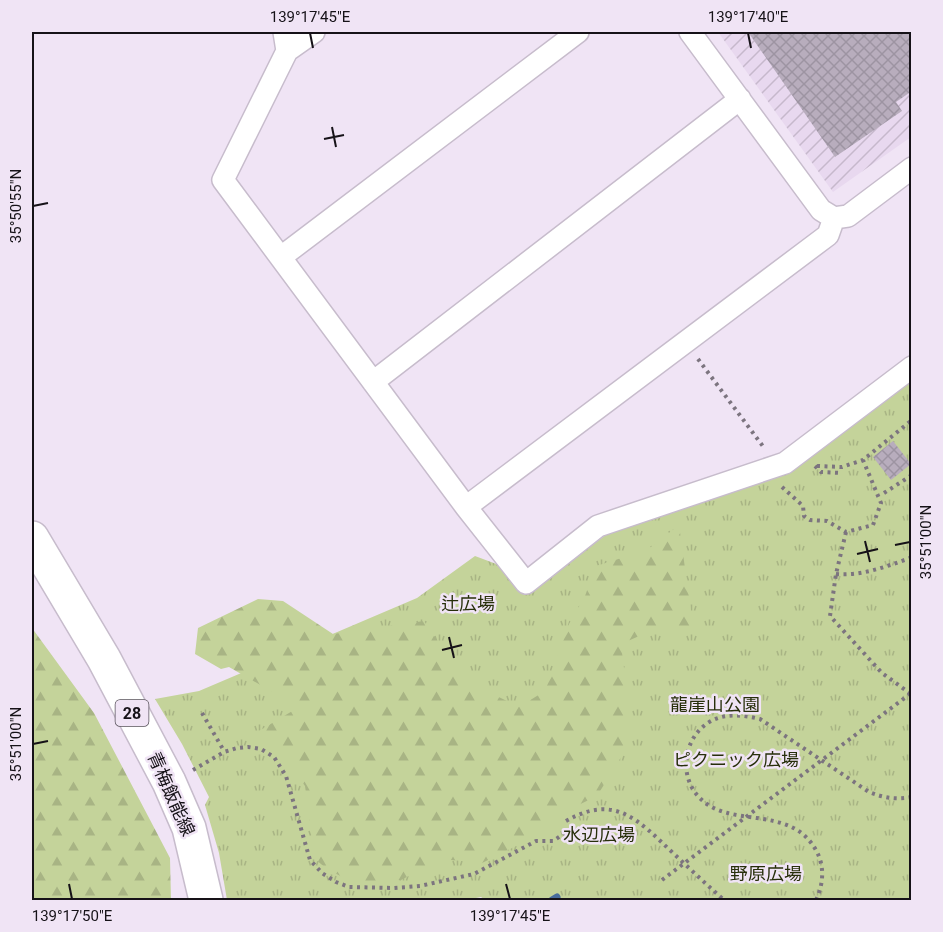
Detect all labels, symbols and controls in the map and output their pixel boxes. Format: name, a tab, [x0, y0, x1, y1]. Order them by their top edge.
text: 139°17'45"E	[270, 8, 351, 26]
text: 139°17'40"E	[708, 8, 789, 26]
text: 35°50'55"N	[7, 169, 25, 243]
text: 35°51'00"N	[917, 505, 935, 579]
park label: 辻広場	[441, 593, 495, 614]
park label: 龍崖山公園	[670, 694, 760, 715]
road number: 28	[116, 700, 148, 726]
text: 35°51'00"N	[7, 707, 25, 781]
street label: 青梅飯能線	[144, 748, 199, 839]
park label: ピクニック広場	[673, 749, 799, 770]
park label: 水辺広場	[563, 824, 635, 845]
park label: 野原広場	[730, 863, 802, 884]
text: 139°17'50"E	[32, 907, 113, 925]
text: 139°17'45"E	[470, 907, 551, 925]

